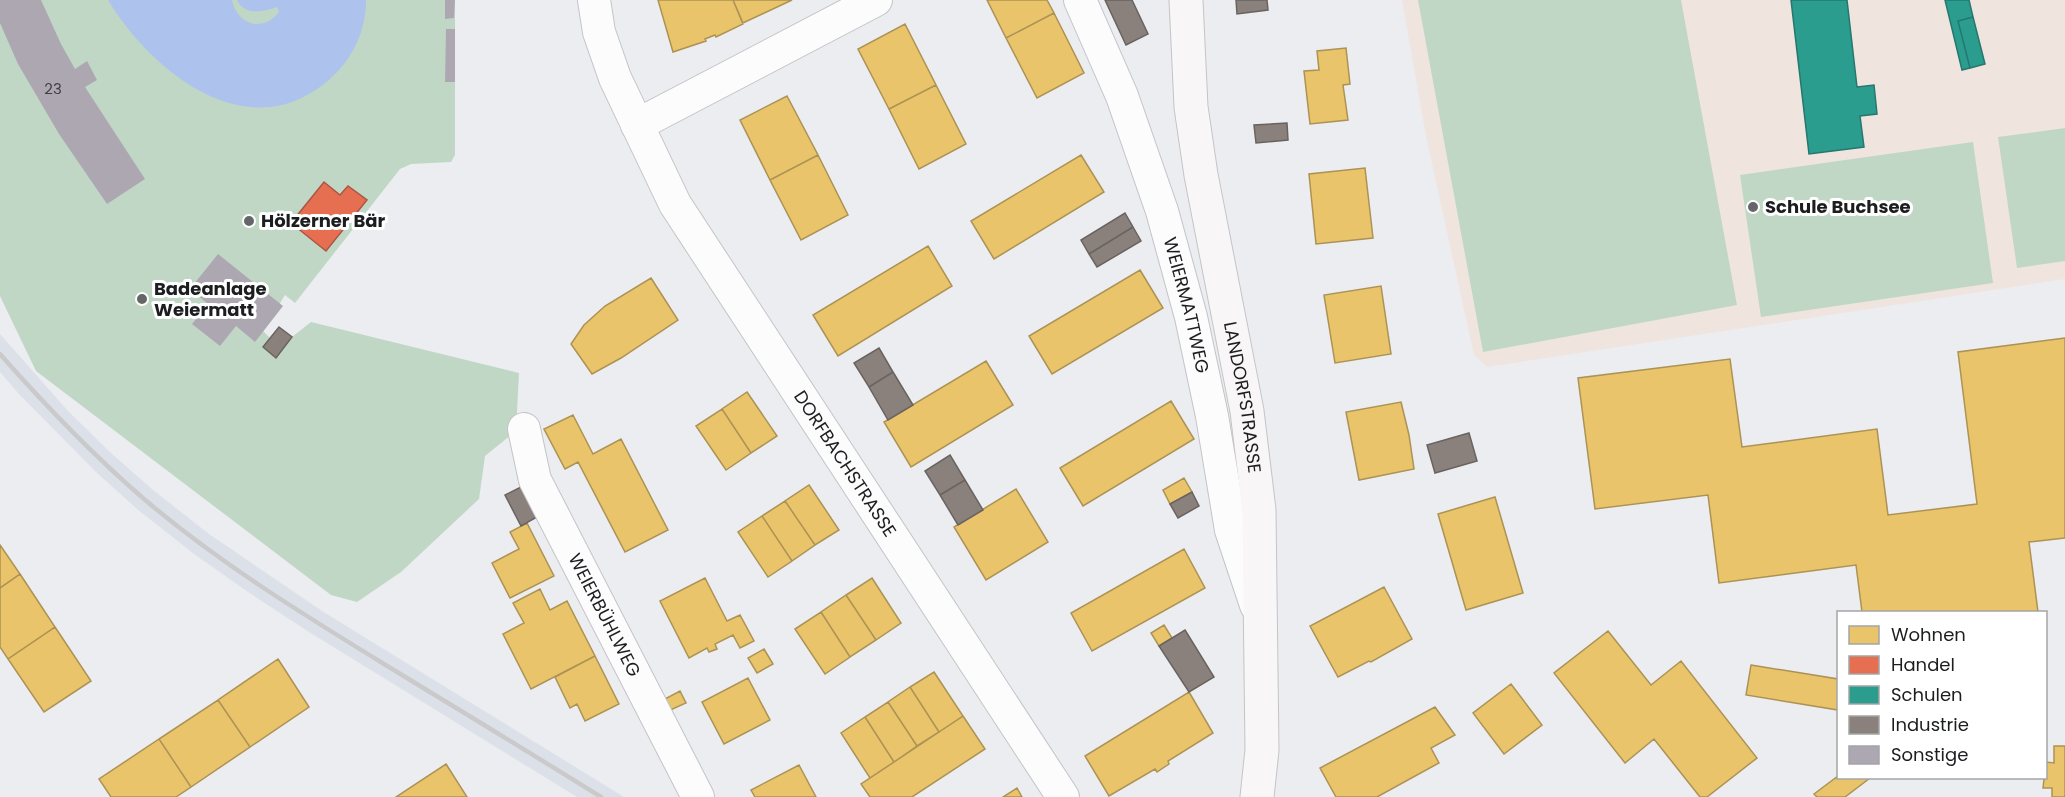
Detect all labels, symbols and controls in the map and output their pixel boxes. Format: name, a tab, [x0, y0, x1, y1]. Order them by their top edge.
house number: 23	[44, 78, 62, 99]
place label: Schule Buchsee	[1765, 194, 1911, 219]
marker: Schule Buchsee	[1746, 200, 1760, 214]
place label: Hölzerner Bär	[261, 208, 385, 233]
marker: Hölzerner Bär	[242, 214, 256, 228]
street label: WEIERMATTWEG	[1158, 234, 1216, 376]
place label: Badeanlage Weiermatt	[154, 276, 267, 322]
marker: Badeanlage Weiermatt	[135, 292, 149, 306]
street label: LANDORFSTRASSE	[1218, 319, 1267, 474]
street label: DORFBACHSTRASSE	[788, 385, 902, 542]
street label: WEIERBÜHLWEG	[563, 549, 647, 681]
legend	[1837, 611, 2047, 779]
text: Wohnen	[1891, 622, 1966, 647]
text: Handel	[1891, 652, 1955, 677]
text: Schulen	[1891, 682, 1963, 707]
text: Industrie	[1891, 712, 1969, 737]
text: Sonstige	[1891, 742, 1968, 767]

